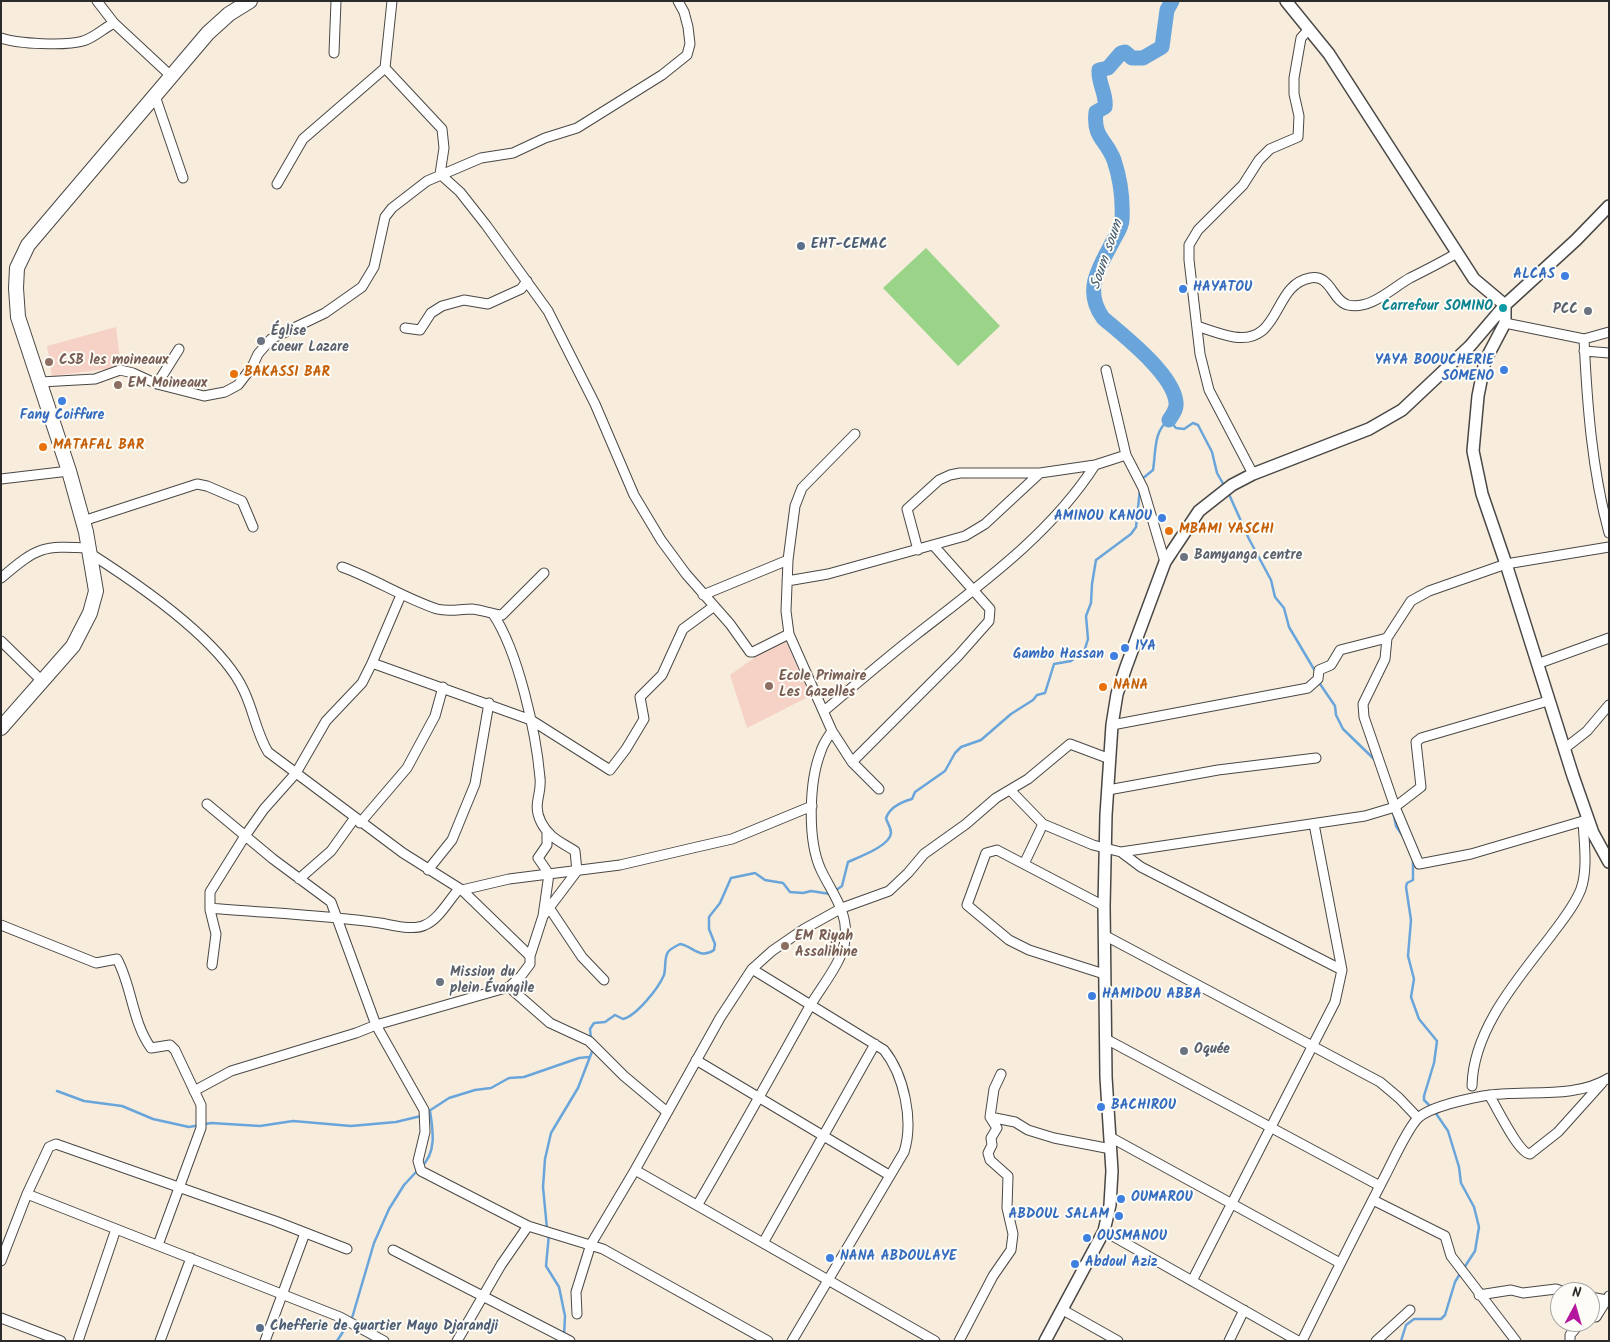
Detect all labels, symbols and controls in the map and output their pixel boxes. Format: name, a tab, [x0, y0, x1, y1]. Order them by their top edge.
water label: Soum soum	[1088, 218, 1128, 292]
place label: EHT-CEMAC	[811, 238, 887, 254]
marker: EHT-CEMAC	[795, 240, 807, 252]
place label: ALCAS	[1513, 268, 1555, 284]
marker: ALCAS	[1559, 270, 1571, 282]
place label: HAYATOU	[1193, 281, 1252, 297]
marker: HAYATOU	[1177, 283, 1189, 295]
place label: Carrefour SOMINO	[1382, 300, 1493, 316]
marker: Carrefour SOMINO	[1497, 302, 1509, 314]
place label: PCC	[1553, 303, 1578, 319]
marker: PCC	[1582, 305, 1594, 317]
place label: Église coeur Lazare	[271, 325, 349, 358]
marker: Église coeur Lazare	[255, 335, 267, 347]
place label: CSB les moineaux	[59, 354, 169, 370]
place label: YAYA BOOUCHERIE SOMENO	[1375, 354, 1494, 387]
marker: CSB les moineaux	[43, 356, 55, 368]
marker: YAYA BOOUCHERIE SOMENO	[1498, 364, 1510, 376]
place label: BAKASSI BAR	[244, 366, 330, 382]
marker: BAKASSI BAR	[228, 368, 240, 380]
place label: EM Moineaux	[128, 377, 207, 393]
marker: EM Moineaux	[112, 379, 124, 391]
marker: Fany Coiffure	[56, 395, 68, 407]
place label: Fany Coiffure	[20, 409, 104, 425]
place label: MATAFAL BAR	[53, 439, 144, 455]
marker: MATAFAL BAR	[37, 441, 49, 453]
place label: AMINOU KANOU	[1054, 510, 1152, 526]
marker: AMINOU KANOU	[1156, 512, 1168, 524]
place label: MBAMI YASCHI	[1179, 523, 1274, 539]
marker: MBAMI YASCHI	[1163, 525, 1175, 537]
place label: Bamyanga centre	[1194, 549, 1302, 565]
marker: Bamyanga centre	[1178, 551, 1190, 563]
place label: IYA	[1135, 640, 1156, 656]
marker: IYA	[1119, 642, 1131, 654]
place label: Gambo Hassan	[1013, 648, 1104, 664]
marker: Gambo Hassan	[1108, 650, 1120, 662]
place label: Ecole Primaire Les Gazelles	[779, 670, 866, 702]
place label: NANA	[1113, 679, 1148, 695]
marker: Ecole Primaire Les Gazelles	[763, 680, 775, 692]
marker: NANA	[1097, 681, 1109, 693]
place label: EM Riyah Assalihine	[795, 930, 858, 962]
marker: EM Riyah Assalihine	[779, 940, 791, 952]
place label: Mission du plein Évangile	[450, 966, 534, 999]
marker: Mission du plein Évangile	[434, 976, 446, 988]
place label: HAMIDOU ABBA	[1102, 988, 1202, 1004]
marker: HAMIDOU ABBA	[1086, 990, 1098, 1002]
place label: Oquée	[1194, 1043, 1230, 1059]
marker: Oquée	[1178, 1045, 1190, 1057]
place label: BACHIROU	[1111, 1099, 1176, 1115]
marker: BACHIROU	[1095, 1101, 1107, 1113]
place label: OUMAROU	[1131, 1191, 1193, 1207]
marker: OUMAROU	[1115, 1193, 1127, 1205]
place label: ABDOUL SALAM	[1008, 1208, 1109, 1224]
marker: ABDOUL SALAM	[1113, 1210, 1125, 1222]
place label: OUSMANOU	[1097, 1230, 1167, 1246]
marker: OUSMANOU	[1081, 1232, 1093, 1244]
place label: NANA ABDOULAYE	[840, 1250, 957, 1266]
marker: NANA ABDOULAYE	[824, 1252, 836, 1264]
place label: Abdoul Aziz	[1085, 1256, 1158, 1272]
marker: Abdoul Aziz	[1069, 1258, 1081, 1270]
north arrow	[1550, 1282, 1600, 1332]
text: N	[1571, 1282, 1582, 1304]
place label: Chefferie de quartier Mayo Djarandji	[270, 1320, 498, 1336]
marker: Chefferie de quartier Mayo Djarandji	[254, 1322, 266, 1334]

